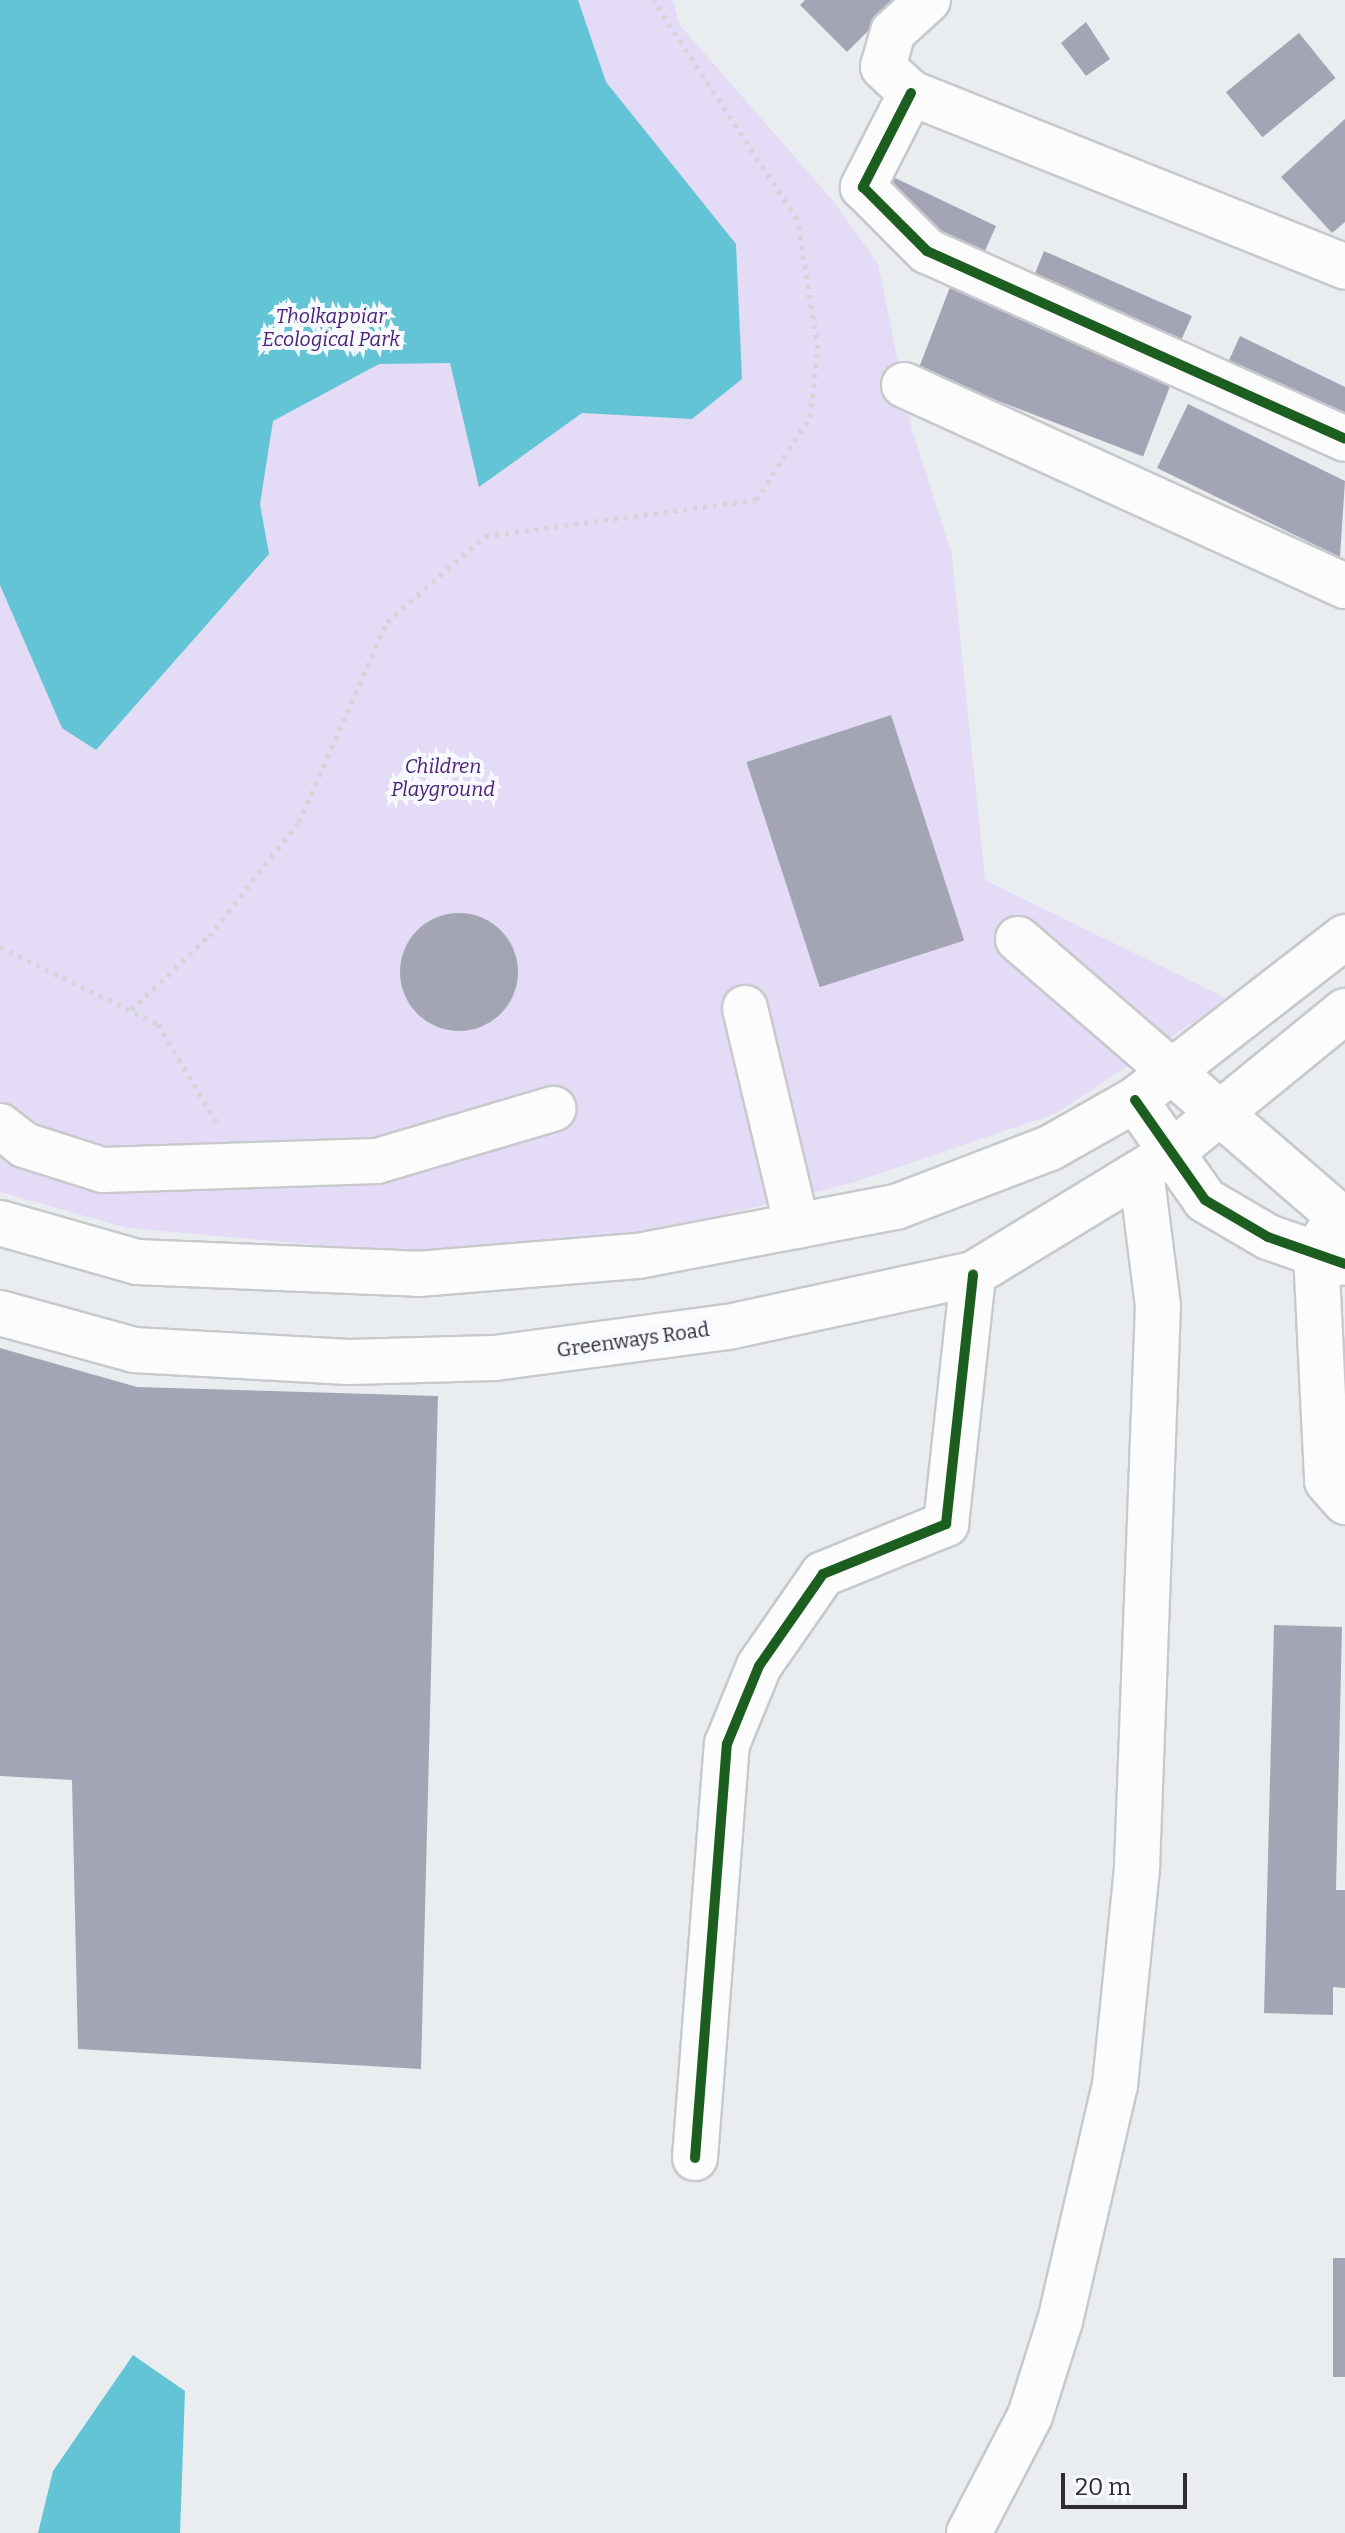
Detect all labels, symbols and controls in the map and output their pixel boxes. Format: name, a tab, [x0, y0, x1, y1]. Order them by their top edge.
park label: Tholkappiar Ecological Park	[262, 305, 400, 352]
park label: Children Playground	[391, 754, 495, 801]
street label: Greenways Road	[555, 1317, 711, 1363]
scale bar	[1065, 2457, 1191, 2507]
text: 20 m	[1075, 2473, 1131, 2501]

